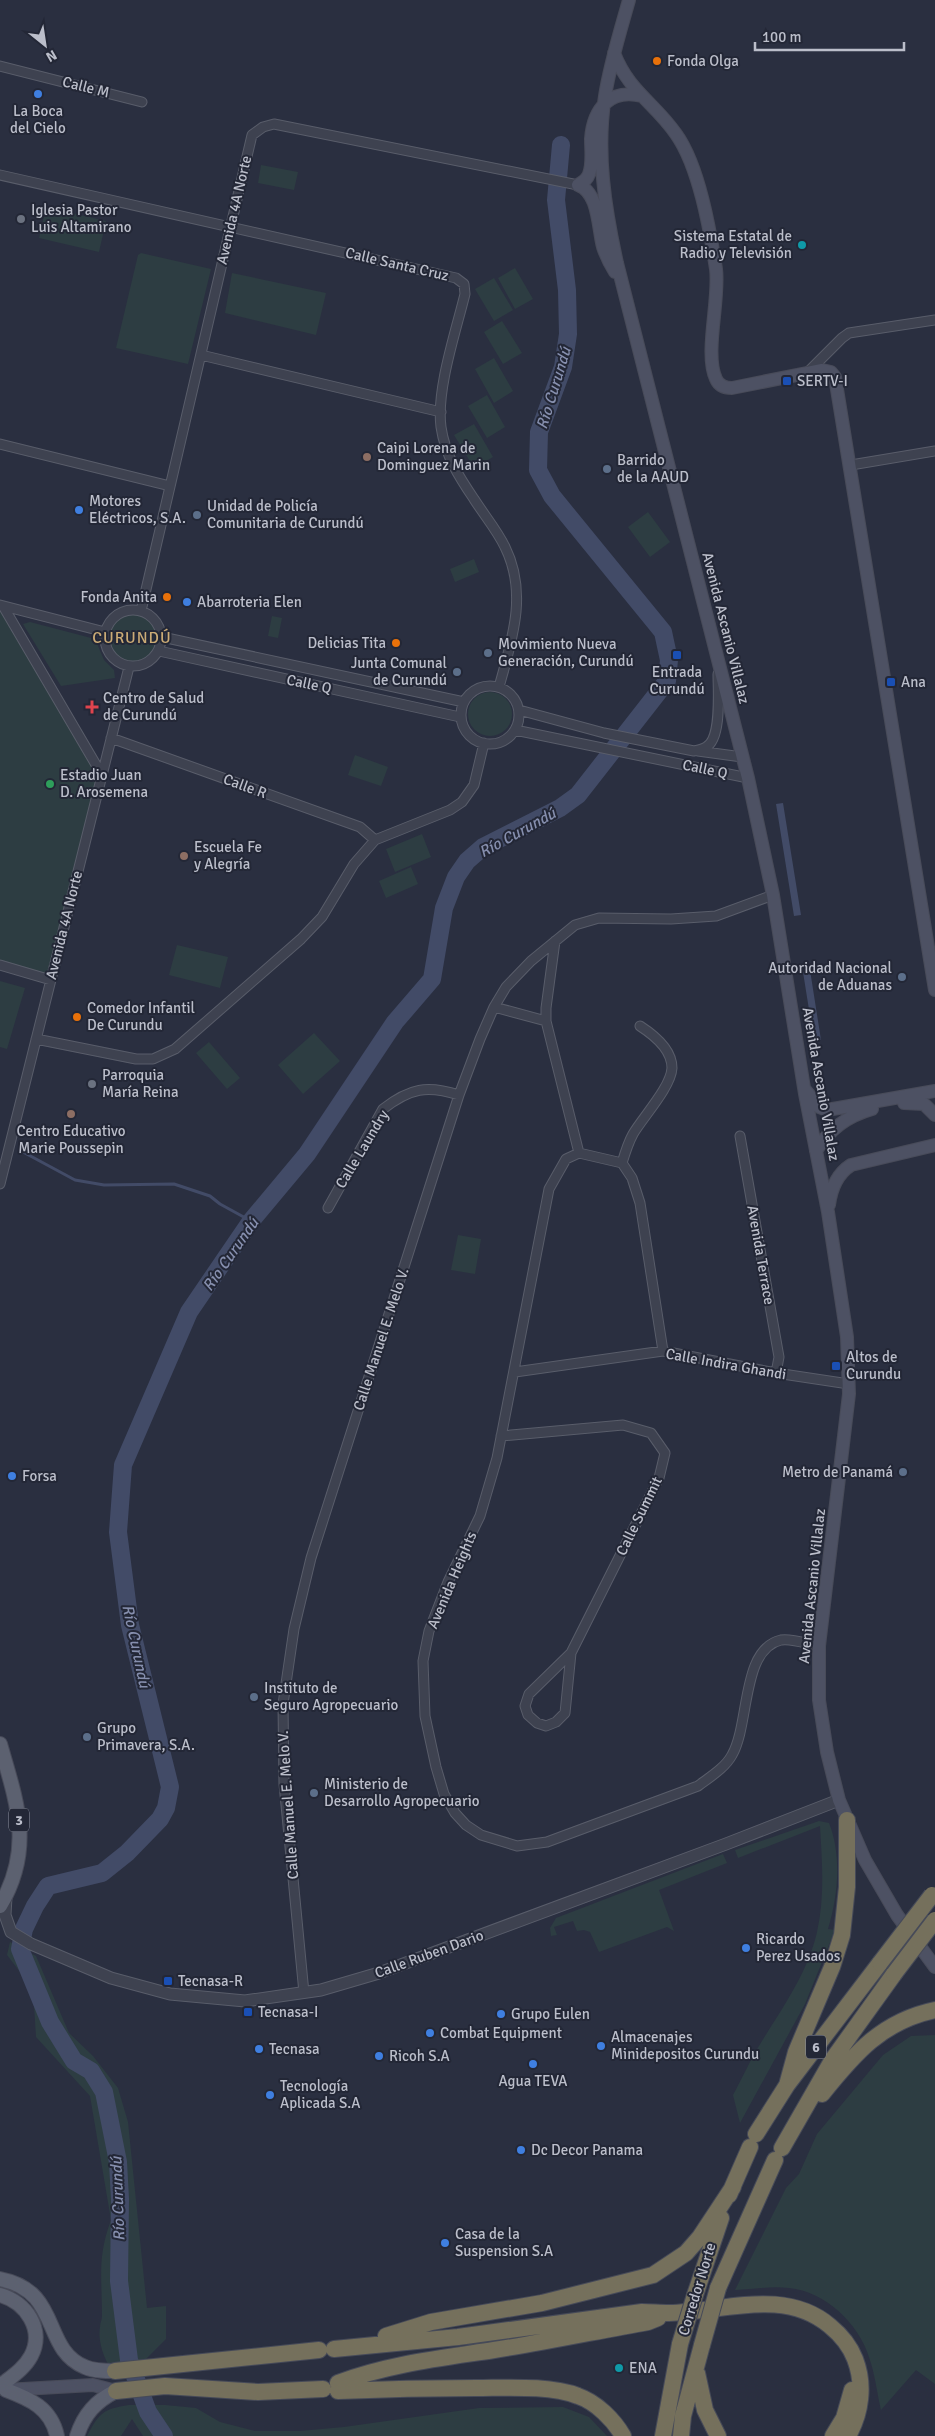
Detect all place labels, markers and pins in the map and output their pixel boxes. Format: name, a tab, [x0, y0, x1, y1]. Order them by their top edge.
place label: Fonda Olga	[667, 52, 739, 70]
marker: Fonda Olga	[651, 55, 663, 67]
marker: La Boca del Cielo	[32, 88, 44, 100]
place label: La Boca del Cielo	[10, 102, 66, 137]
place label: Iglesia Pastor Luis Altamirano	[31, 201, 132, 236]
marker: Iglesia Pastor Luis Altamirano	[15, 213, 27, 225]
place label: Sistema Estatal de Radio y Televisión	[674, 227, 792, 262]
marker: Sistema Estatal de Radio y Televisión	[796, 239, 808, 251]
place label: SERTV-I	[797, 372, 848, 390]
marker: SERTV-I	[781, 375, 793, 387]
place label: Caipi Lorena de Dominguez Marin	[377, 439, 490, 474]
marker: Caipi Lorena de Dominguez Marin	[361, 451, 373, 463]
place label: Barrido de la AAUD	[617, 451, 689, 486]
marker: Barrido de la AAUD	[601, 463, 613, 475]
place label: Motores Eléctricos, S.A.	[89, 492, 186, 527]
place label: Unidad de Policía Comunitaria de Curundú	[207, 497, 364, 532]
marker: Motores Eléctricos, S.A.	[73, 504, 85, 516]
marker: Unidad de Policía Comunitaria de Curundú	[191, 509, 203, 521]
place label: Fonda Anita	[81, 588, 157, 606]
marker: Fonda Anita	[161, 591, 173, 603]
place label: Abarroteria Elen	[197, 593, 302, 611]
marker: Abarroteria Elen	[181, 596, 193, 608]
place label: Delicias Tita	[307, 634, 386, 652]
place label: Movimiento Nueva Generación, Curundú	[498, 635, 634, 670]
marker: Delicias Tita	[390, 637, 402, 649]
marker: Movimiento Nueva Generación, Curundú	[482, 647, 494, 659]
marker: Entrada Curundú	[671, 649, 683, 661]
place label: Junta Comunal de Curundú	[351, 654, 447, 689]
place label: Entrada Curundú	[649, 663, 705, 698]
marker: Junta Comunal de Curundú	[451, 666, 463, 678]
place label: Ana	[901, 673, 926, 691]
marker: Ana	[885, 676, 897, 688]
place label: Centro de Salud de Curundú	[103, 689, 204, 724]
marker: Centro de Salud de Curundú	[85, 700, 99, 714]
place label: Estadio Juan D. Arosemena	[60, 766, 148, 801]
marker: Estadio Juan D. Arosemena	[44, 778, 56, 790]
place label: Escuela Fe y Alegría	[194, 838, 262, 873]
marker: Escuela Fe y Alegría	[178, 850, 190, 862]
place label: Autoridad Nacional de Aduanas	[768, 959, 892, 994]
marker: Autoridad Nacional de Aduanas	[896, 971, 908, 983]
place label: Comedor Infantil De Curundu	[87, 999, 195, 1034]
marker: Comedor Infantil De Curundu	[71, 1011, 83, 1023]
place label: Parroquia María Reina	[102, 1066, 179, 1101]
marker: Parroquia María Reina	[86, 1078, 98, 1090]
marker: Centro Educativo Marie Poussepin	[65, 1108, 77, 1120]
place label: Centro Educativo Marie Poussepin	[17, 1122, 126, 1157]
place label: Altos de Curundu	[846, 1348, 901, 1383]
marker: Altos de Curundu	[830, 1360, 842, 1372]
place label: Metro de Panamá	[782, 1463, 893, 1481]
marker: Metro de Panamá	[897, 1466, 909, 1478]
place label: Forsa	[22, 1467, 57, 1485]
marker: Forsa	[6, 1470, 18, 1482]
place label: Instituto de Seguro Agropecuario	[264, 1679, 399, 1714]
marker: Instituto de Seguro Agropecuario	[248, 1691, 260, 1703]
place label: Grupo Primavera, S.A.	[97, 1719, 195, 1754]
marker: Grupo Primavera, S.A.	[81, 1731, 93, 1743]
place label: Ministerio de Desarrollo Agropecuario	[324, 1775, 480, 1810]
marker: Ministerio de Desarrollo Agropecuario	[308, 1787, 320, 1799]
place label: Ricardo Perez Usados	[756, 1930, 841, 1965]
marker: Ricardo Perez Usados	[740, 1942, 752, 1954]
place label: Tecnasa-R	[178, 1972, 243, 1990]
marker: Tecnasa-R	[162, 1975, 174, 1987]
place label: Tecnasa-I	[258, 2003, 318, 2021]
place label: Grupo Eulen	[511, 2005, 590, 2023]
marker: Tecnasa-I	[242, 2006, 254, 2018]
marker: Grupo Eulen	[495, 2008, 507, 2020]
place label: Combat Equipment	[440, 2024, 562, 2042]
marker: Combat Equipment	[424, 2027, 436, 2039]
place label: Almacenajes Minidepositos Curundu	[611, 2028, 759, 2063]
place label: Tecnasa	[269, 2040, 320, 2058]
marker: Almacenajes Minidepositos Curundu	[595, 2040, 607, 2052]
marker: Tecnasa	[253, 2043, 265, 2055]
place label: Ricoh S.A	[389, 2047, 450, 2065]
marker: Ricoh S.A	[373, 2050, 385, 2062]
marker: Agua TEVA	[527, 2058, 539, 2070]
place label: Agua TEVA	[499, 2072, 568, 2090]
place label: Tecnología Aplicada S.A	[280, 2077, 360, 2112]
marker: Tecnología Aplicada S.A	[264, 2089, 276, 2101]
place label: Dc Decor Panama	[531, 2141, 643, 2159]
marker: Dc Decor Panama	[515, 2144, 527, 2156]
place label: Casa de la Suspension S.A	[455, 2225, 553, 2260]
marker: Casa de la Suspension S.A	[439, 2237, 451, 2249]
place label: ENA	[629, 2359, 657, 2377]
marker: ENA	[613, 2362, 625, 2374]

